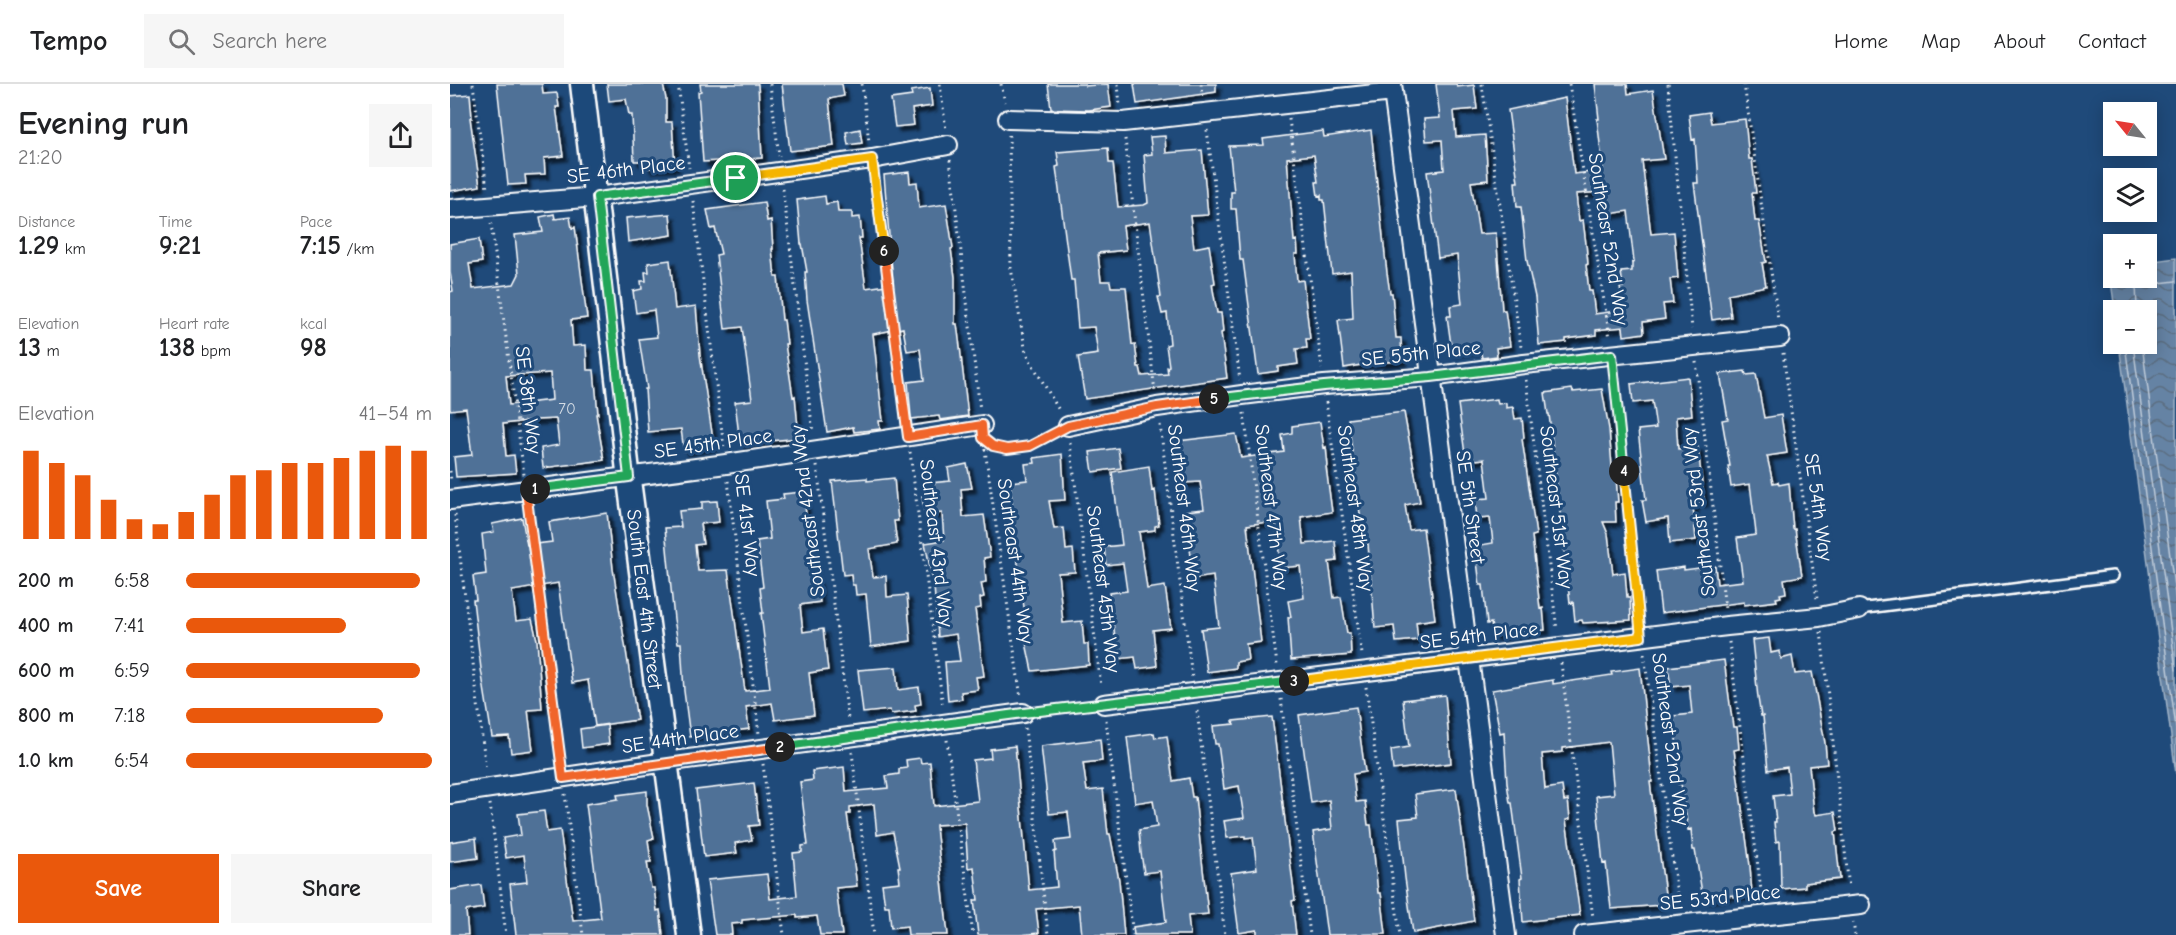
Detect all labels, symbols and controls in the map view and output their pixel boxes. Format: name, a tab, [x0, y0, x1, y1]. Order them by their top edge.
search box	[144, 14, 564, 68]
text: Tempo	[30, 25, 108, 57]
icon: search	[165, 25, 198, 58]
text: Search here	[213, 28, 327, 54]
text: Home	[1834, 29, 1888, 53]
text: Map	[1921, 29, 1961, 53]
text: About	[1994, 29, 2045, 53]
text: Contact	[2078, 29, 2146, 53]
north arrow	[2103, 102, 2157, 156]
map controls	[2103, 102, 2157, 354]
text: Evening run	[18, 104, 189, 142]
button: share	[369, 104, 432, 167]
text: 21:20	[18, 146, 63, 169]
street label: SE 46th Place	[566, 151, 687, 188]
street label: Southeast 52nd Way	[1584, 151, 1633, 327]
pin	[710, 152, 761, 203]
icon: arrive	[719, 161, 752, 194]
button: layers	[2103, 168, 2157, 222]
text: Distance	[18, 213, 75, 231]
text: Time	[159, 213, 192, 231]
text: Pace	[300, 213, 332, 231]
text: 1.29	[18, 231, 59, 261]
text: 9:21	[159, 231, 201, 261]
text: 7:15	[300, 231, 341, 261]
button: +	[2103, 234, 2157, 288]
pin: 6	[869, 236, 899, 266]
text: km	[59, 240, 86, 258]
text: /km	[341, 240, 374, 258]
text: 6	[880, 242, 888, 260]
button: −	[2103, 300, 2157, 354]
text: Elevation	[18, 315, 79, 333]
text: Heart rate	[159, 315, 230, 333]
text: kcal	[300, 315, 327, 333]
text: 13	[18, 333, 41, 363]
text: 138	[159, 333, 195, 363]
text: 98	[300, 333, 327, 363]
street label: SE 55th Place	[1360, 336, 1482, 371]
text: m	[41, 342, 60, 360]
text: bpm	[195, 342, 231, 360]
street label: SE 38th Way	[510, 345, 547, 455]
pin: 5	[1199, 384, 1229, 414]
text: 5	[1210, 390, 1218, 408]
house number: 70	[558, 400, 576, 418]
text: Elevation	[18, 402, 95, 425]
text: 41–54 m	[359, 402, 432, 425]
street label: Southeast 46th Way	[1163, 423, 1206, 593]
street label: Southeast 47th Way	[1250, 423, 1293, 591]
street label: Southeast 48th Way	[1332, 423, 1379, 593]
street label: SE 45th Place	[653, 424, 774, 463]
street label: Southeast 42nd Way	[786, 424, 829, 598]
street label: Southeast 51st Way	[1535, 424, 1578, 590]
street label: Southeast 53rd Way	[1677, 426, 1720, 598]
street label: SE 5th Street	[1451, 449, 1490, 566]
street label: SE 54th Way	[1800, 452, 1837, 563]
pin: 4	[1609, 456, 1639, 486]
street label: Southeast 43rd Way	[915, 458, 958, 628]
text: 4	[1620, 462, 1628, 480]
street label: SE 41st Way	[730, 472, 765, 578]
pin: 1	[520, 474, 550, 504]
street label: Southeast 44th Way	[992, 477, 1039, 645]
text: 1	[532, 480, 538, 498]
street label: Southeast 45th Way	[1082, 504, 1125, 674]
street label: South East 4th Street	[622, 508, 667, 692]
text: 200 m	[18, 569, 74, 592]
text: 6:58	[114, 569, 150, 592]
text: 400 m	[18, 614, 73, 637]
text: 7:41	[114, 614, 145, 637]
street label: SE 54th Place	[1419, 617, 1540, 654]
street label: Southeast 52nd Way	[1647, 651, 1694, 827]
text: 600 m	[18, 659, 74, 682]
text: 6:59	[114, 659, 150, 682]
pin: 3	[1279, 666, 1309, 696]
text: 3	[1290, 672, 1298, 690]
text: 800 m	[18, 704, 74, 727]
text: 7:18	[114, 704, 145, 727]
street label: SE 44th Place	[620, 719, 740, 758]
pin: 2	[765, 732, 795, 762]
text: 2	[776, 738, 784, 756]
text: 1.0 km	[18, 749, 74, 772]
text: 6:54	[114, 749, 149, 772]
button: Save	[18, 854, 219, 923]
button: Share	[231, 854, 432, 923]
street label: SE 53rd Place	[1659, 880, 1781, 915]

